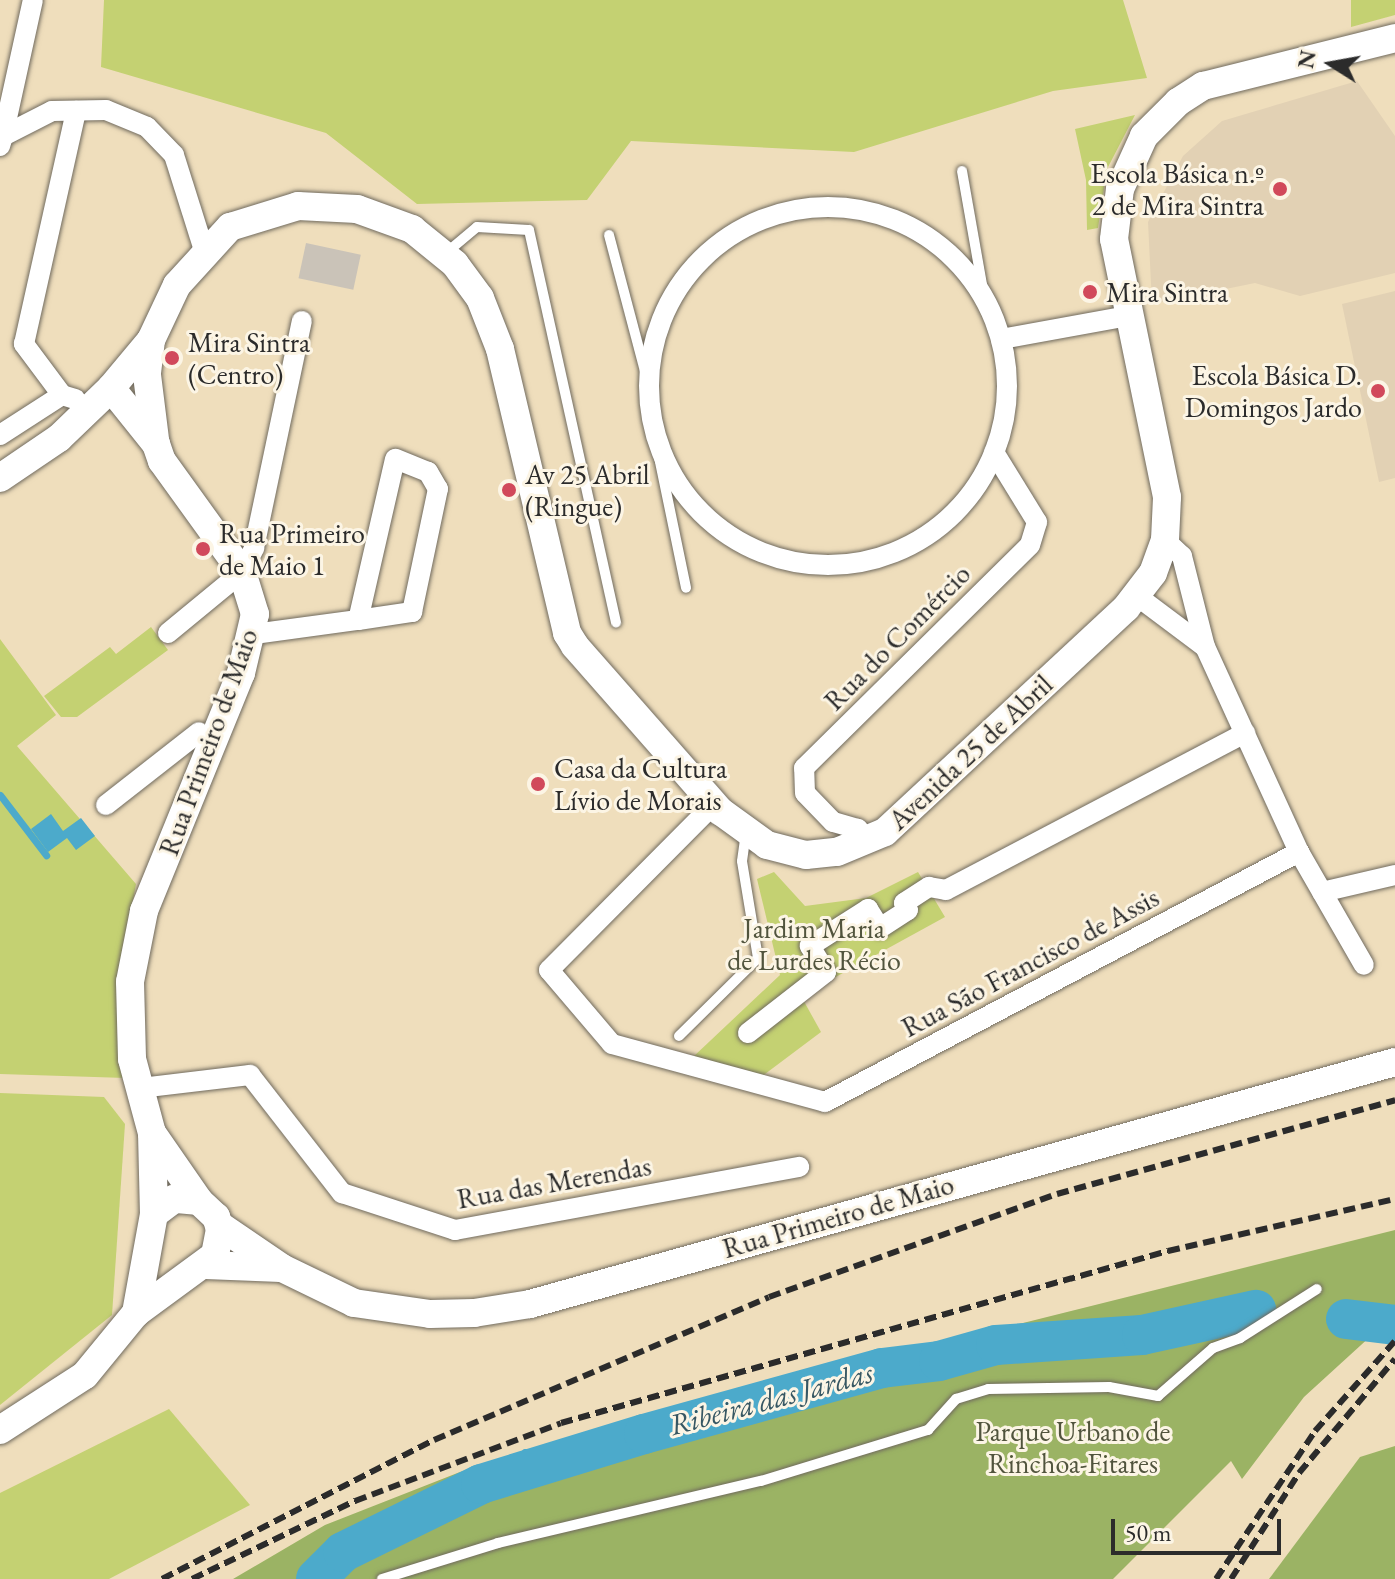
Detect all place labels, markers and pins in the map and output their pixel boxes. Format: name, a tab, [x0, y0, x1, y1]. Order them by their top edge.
place label: Escola Básica n.º 2 de Mira Sintra	[1090, 156, 1264, 222]
marker: Escola Básica n.º 2 de Mira Sintra	[1271, 180, 1289, 198]
place label: Mira Sintra	[1106, 275, 1228, 309]
marker: Mira Sintra	[1081, 283, 1099, 301]
place label: Mira Sintra (Centro)	[188, 325, 310, 391]
marker: Mira Sintra (Centro)	[163, 349, 181, 367]
place label: Escola Básica D. Domingos Jardo	[1185, 358, 1362, 424]
marker: Escola Básica D. Domingos Jardo	[1369, 382, 1387, 400]
place label: Av 25 Abril (Ringue)	[525, 457, 649, 523]
marker: Av 25 Abril (Ringue)	[500, 481, 518, 499]
place label: Rua Primeiro de Maio 1	[219, 516, 365, 582]
marker: Rua Primeiro de Maio 1	[194, 540, 212, 558]
place label: Casa da Cultura Lívio de Morais	[554, 751, 727, 817]
marker: Casa da Cultura Lívio de Morais	[529, 775, 547, 793]

